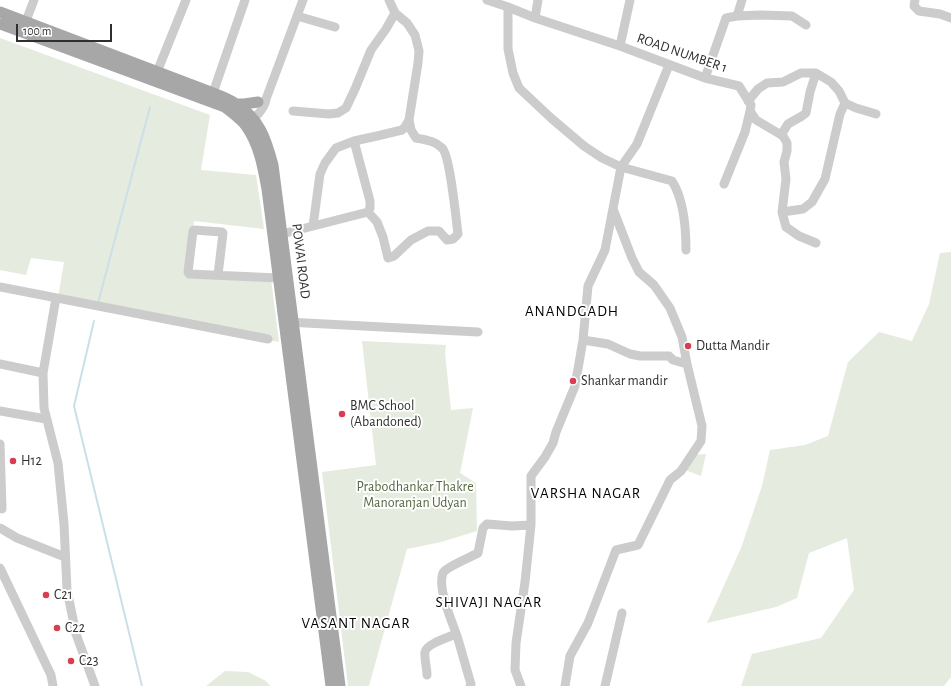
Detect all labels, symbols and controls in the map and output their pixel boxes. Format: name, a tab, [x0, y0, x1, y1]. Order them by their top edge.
scale bar	[18, 16, 114, 42]
text: 100 m	[23, 25, 51, 37]
street label: ROAD NUMBER 1	[635, 30, 729, 76]
street label: POWAI ROAD	[288, 222, 314, 300]
district label: ANANDGADH	[525, 302, 619, 320]
place label: Dutta Mandir	[696, 338, 770, 354]
marker: Dutta Mandir	[683, 341, 693, 351]
place label: Shankar mandir	[581, 373, 667, 389]
marker: Shankar mandir	[568, 376, 578, 386]
place label: BMC School (Abandoned)	[350, 398, 422, 430]
marker: BMC School (Abandoned)	[337, 409, 347, 419]
place label: H12	[21, 453, 42, 469]
marker: H12	[8, 456, 18, 466]
park label: Prabodhankar Thakre Manoranjan Udyan	[356, 479, 474, 512]
district label: VARSHA NAGAR	[531, 484, 641, 502]
place label: C21	[54, 587, 72, 603]
marker: C21	[41, 590, 51, 600]
district label: SHIVAJI NAGAR	[436, 593, 542, 611]
district label: VASANT NAGAR	[301, 614, 411, 632]
place label: C22	[65, 620, 85, 636]
marker: C22	[52, 623, 62, 633]
place label: C23	[79, 653, 98, 669]
marker: C23	[66, 656, 76, 666]

